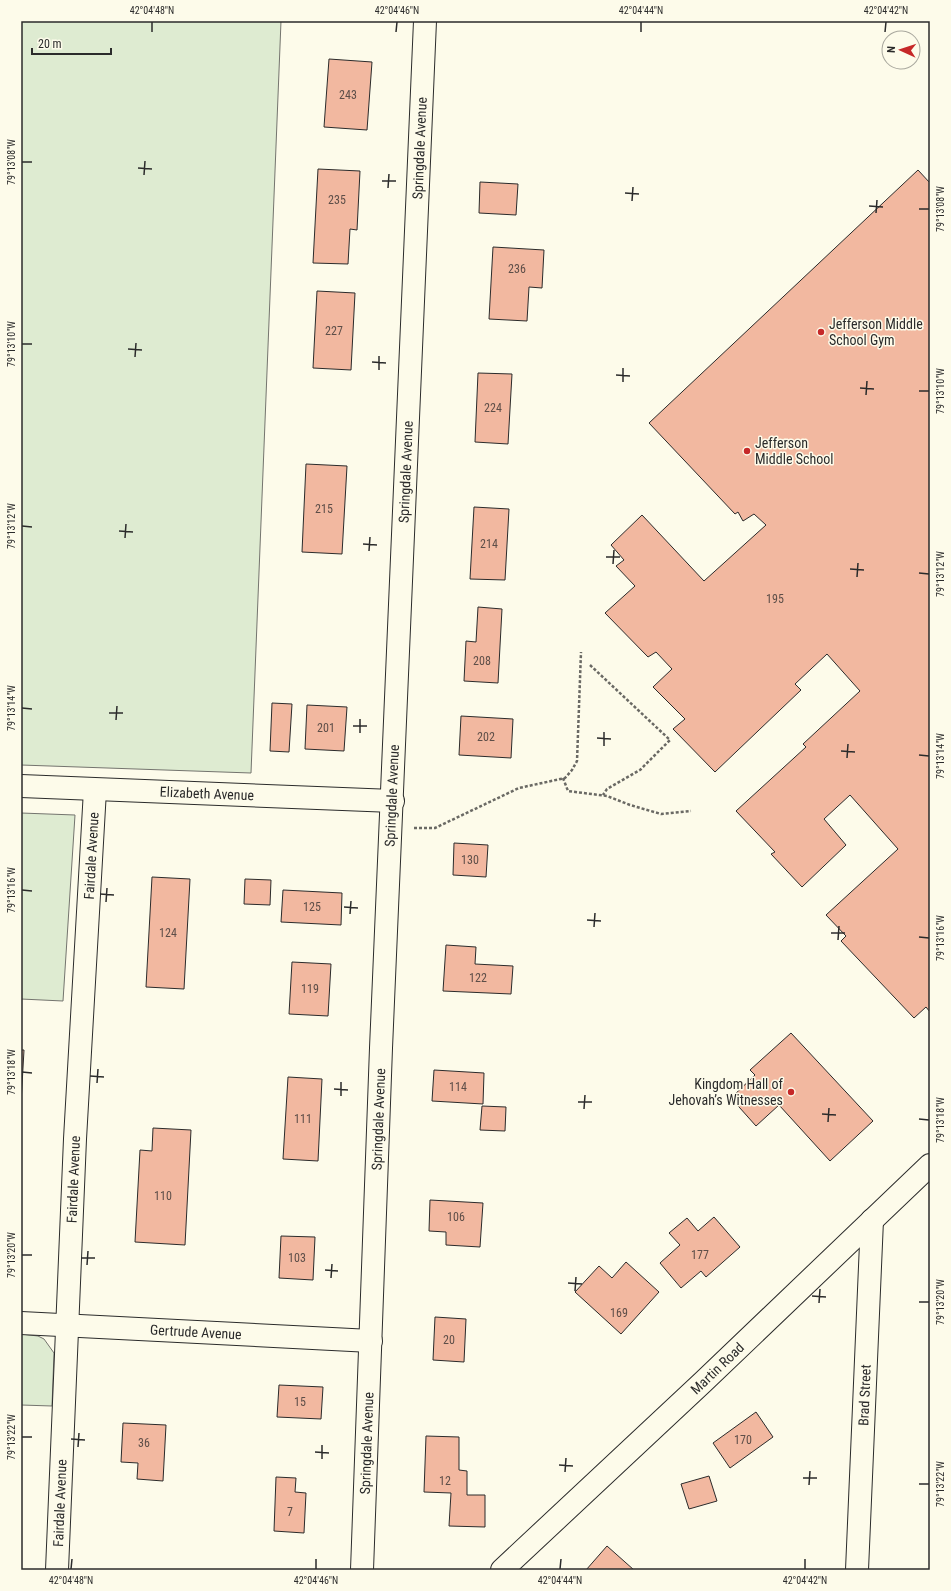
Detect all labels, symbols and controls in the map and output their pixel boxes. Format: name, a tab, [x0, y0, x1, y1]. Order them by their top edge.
text: 42°04'48"N	[130, 5, 174, 16]
text: 42°04'46"N	[375, 5, 419, 16]
text: 42°04'44"N	[619, 5, 663, 16]
text: 42°04'42"N	[864, 5, 908, 16]
scale bar	[32, 30, 111, 56]
north arrow	[881, 30, 921, 70]
text: 20 m	[38, 37, 62, 51]
text: N	[885, 46, 898, 53]
house number: 243	[339, 88, 357, 102]
street label: Springdale Avenue	[409, 96, 430, 200]
text: 79°13'08"W	[6, 139, 17, 185]
text: 79°13'08"W	[935, 186, 946, 232]
house number: 235	[328, 193, 346, 207]
house number: 236	[508, 262, 526, 276]
place label: Jefferson Middle School Gym	[829, 316, 923, 348]
text: 79°13'10"W	[6, 321, 17, 367]
house number: 227	[325, 324, 343, 338]
marker: Jefferson Middle School Gym	[816, 327, 826, 337]
text: 79°13'10"W	[935, 368, 946, 414]
house number: 224	[484, 401, 502, 415]
street label: Springdale Avenue	[396, 420, 416, 523]
place label: Jefferson Middle School	[755, 435, 833, 467]
marker: Jefferson Middle School	[742, 446, 752, 456]
house number: 215	[315, 502, 333, 516]
text: 79°13'12"W	[6, 503, 17, 549]
house number: 214	[480, 537, 498, 551]
text: 79°13'12"W	[935, 551, 946, 597]
house number: 195	[766, 592, 784, 606]
house number: 208	[473, 654, 491, 668]
text: 79°13'14"W	[6, 685, 17, 731]
house number: 201	[317, 721, 335, 735]
house number: 202	[477, 730, 495, 744]
text: 79°13'14"W	[935, 733, 946, 779]
street label: Springdale Avenue	[382, 744, 402, 847]
street label: Elizabeth Avenue	[159, 784, 255, 803]
street label: Fairdale Avenue	[81, 811, 102, 900]
house number: 130	[461, 853, 479, 867]
text: 79°13'16"W	[6, 867, 17, 913]
house number: 125	[303, 900, 321, 914]
text: 79°13'16"W	[935, 915, 946, 961]
house number: 124	[159, 926, 177, 940]
house number: 122	[469, 971, 487, 985]
house number: 119	[301, 982, 319, 996]
text: 79°13'18"W	[6, 1049, 17, 1095]
street label: Springdale Avenue	[369, 1067, 388, 1171]
place label: Kingdom Hall of Jehovah’s Witnesses	[669, 1076, 784, 1108]
house number: 114	[449, 1080, 467, 1094]
marker: Kingdom Hall of Jehovah’s Witnesses	[786, 1087, 796, 1097]
text: 79°13'18"W	[935, 1097, 946, 1143]
house number: 111	[294, 1112, 312, 1126]
street label: Fairdale Avenue	[63, 1135, 83, 1223]
house number: 110	[154, 1189, 172, 1203]
house number: 106	[447, 1210, 465, 1224]
text: 79°13'20"W	[6, 1232, 17, 1278]
house number: 177	[691, 1248, 709, 1262]
house number: 103	[288, 1251, 306, 1265]
text: 79°13'20"W	[935, 1279, 946, 1325]
house number: 169	[610, 1306, 628, 1320]
street label: Gertrude Avenue	[150, 1322, 242, 1342]
house number: 20	[443, 1333, 455, 1347]
street label: Martin Road	[687, 1339, 747, 1397]
street label: Brad Street	[855, 1364, 874, 1426]
street label: Springdale Avenue	[357, 1391, 376, 1495]
house number: 15	[294, 1395, 306, 1409]
text: 79°13'22"W	[6, 1414, 17, 1460]
house number: 170	[734, 1433, 752, 1447]
house number: 36	[138, 1436, 150, 1450]
street label: Fairdale Avenue	[50, 1459, 70, 1547]
text: 79°13'22"W	[935, 1461, 946, 1507]
house number: 12	[439, 1474, 451, 1488]
house number: 7	[287, 1505, 293, 1519]
text: 42°04'48"N	[49, 1575, 93, 1586]
text: 42°04'46"N	[294, 1575, 338, 1586]
text: 42°04'44"N	[538, 1575, 582, 1586]
text: 42°04'42"N	[783, 1575, 827, 1586]

